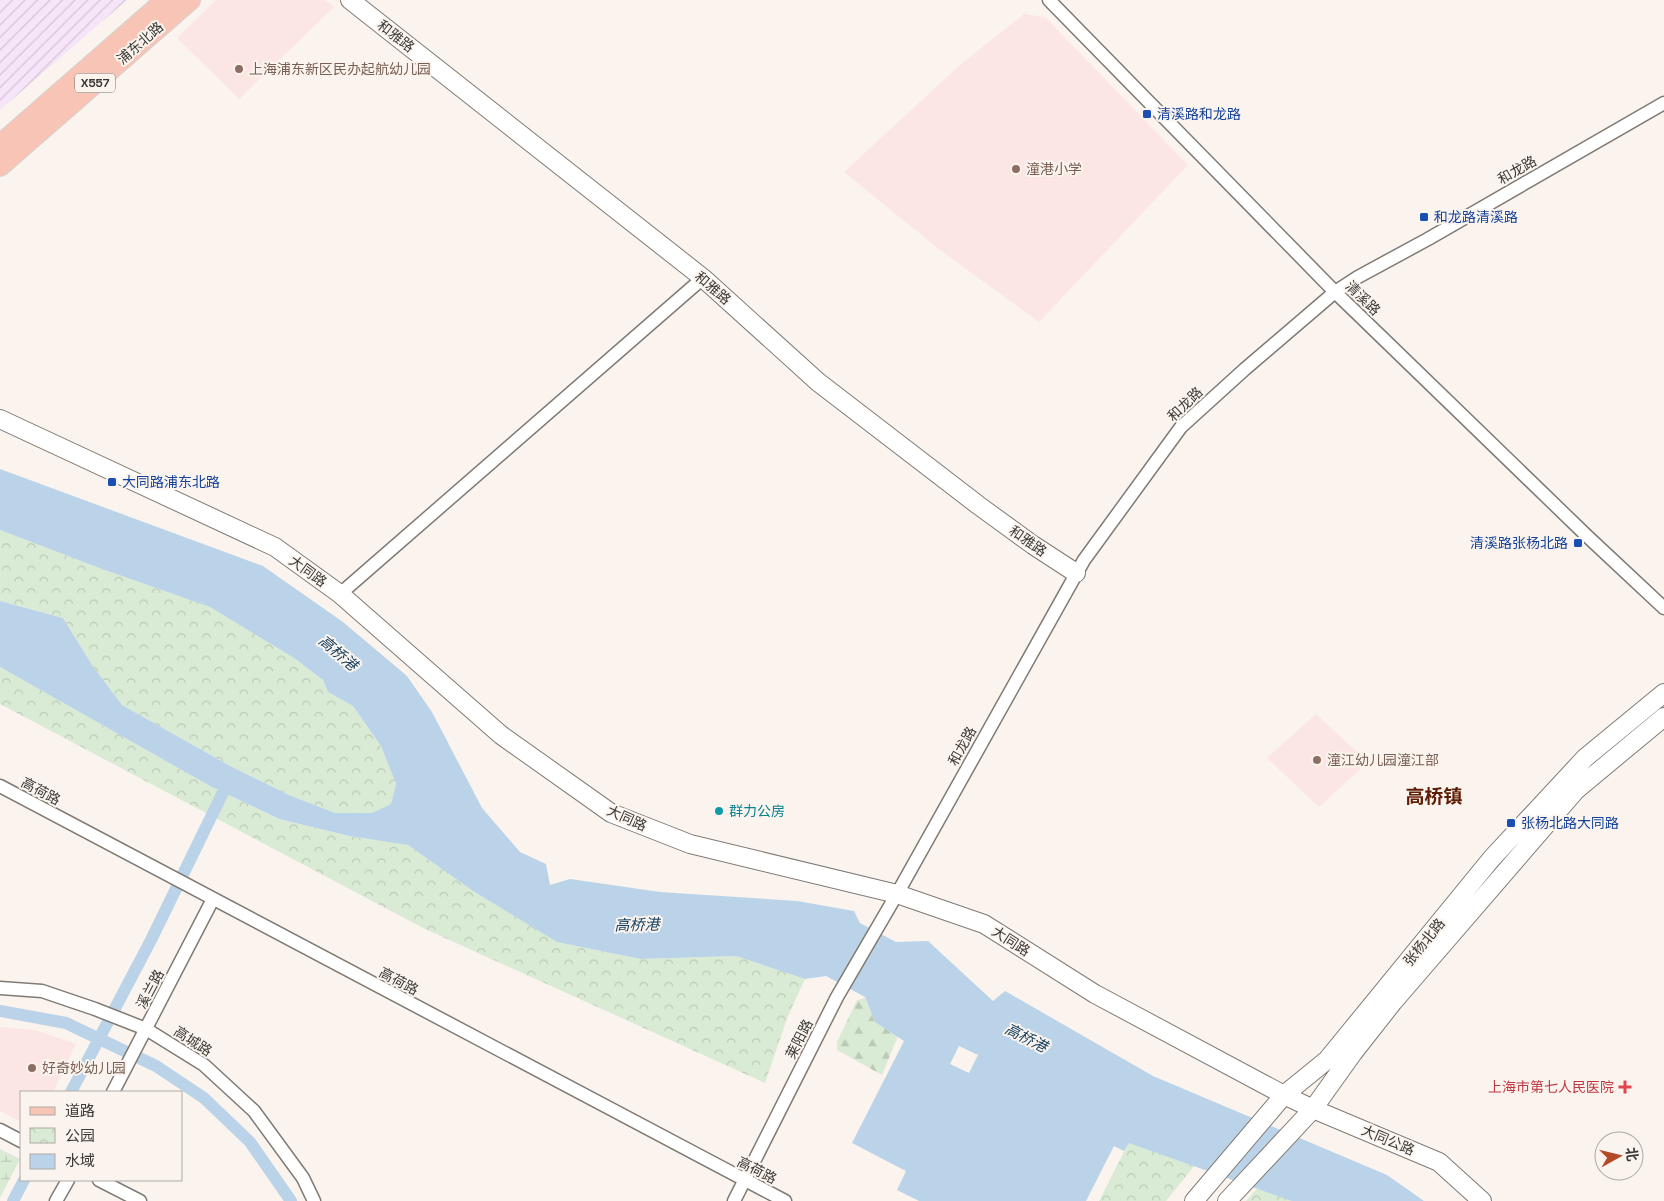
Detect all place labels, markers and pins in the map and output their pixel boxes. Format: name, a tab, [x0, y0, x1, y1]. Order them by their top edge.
place label: 上海浦东新区民办起航幼儿园	[249, 60, 431, 78]
marker: 上海浦东新区民办起航幼儿园	[233, 63, 245, 75]
place label: 清溪路和龙路	[1157, 105, 1241, 123]
marker: 清溪路和龙路	[1141, 108, 1153, 120]
place label: 潼港小学	[1026, 160, 1082, 178]
marker: 潼港小学	[1010, 163, 1022, 175]
place label: 和龙路清溪路	[1434, 208, 1518, 226]
marker: 和龙路清溪路	[1418, 211, 1430, 223]
place label: 大同路浦东北路	[122, 473, 220, 491]
marker: 大同路浦东北路	[106, 476, 118, 488]
place label: 清溪路张杨北路	[1470, 534, 1568, 552]
marker: 清溪路张杨北路	[1572, 537, 1584, 549]
place label: 潼江幼儿园潼江部	[1327, 751, 1439, 769]
marker: 潼江幼儿园潼江部	[1311, 754, 1323, 766]
place label: 群力公房	[729, 802, 785, 820]
marker: 群力公房	[713, 805, 725, 817]
place label: 张杨北路大同路	[1521, 814, 1619, 832]
marker: 张杨北路大同路	[1505, 817, 1517, 829]
place label: 好奇妙幼儿园	[42, 1059, 126, 1077]
marker: 好奇妙幼儿园	[26, 1062, 38, 1074]
place label: 上海市第七人民医院	[1488, 1078, 1614, 1096]
marker: 上海市第七人民医院	[1618, 1080, 1632, 1094]

